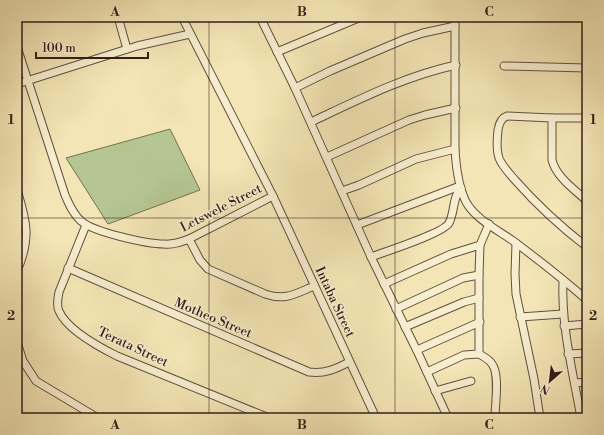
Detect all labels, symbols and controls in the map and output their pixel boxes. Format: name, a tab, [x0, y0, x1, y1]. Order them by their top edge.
text: A	[109, 4, 120, 20]
text: B	[297, 4, 307, 20]
text: C	[484, 4, 494, 20]
scale bar	[36, 34, 148, 60]
text: 100 m	[42, 41, 76, 56]
text: 1	[8, 112, 15, 128]
text: 1	[590, 112, 597, 128]
street label: Letswele Street	[177, 180, 265, 235]
street label: Intaba Street	[312, 264, 358, 340]
street label: Motheo Street	[172, 294, 255, 342]
text: 2	[7, 308, 15, 324]
text: 2	[589, 308, 597, 324]
street label: Terata Street	[95, 324, 171, 370]
north arrow	[530, 361, 570, 401]
text: N	[538, 381, 553, 397]
text: A	[109, 417, 120, 433]
text: B	[297, 417, 307, 433]
text: C	[484, 417, 494, 433]

